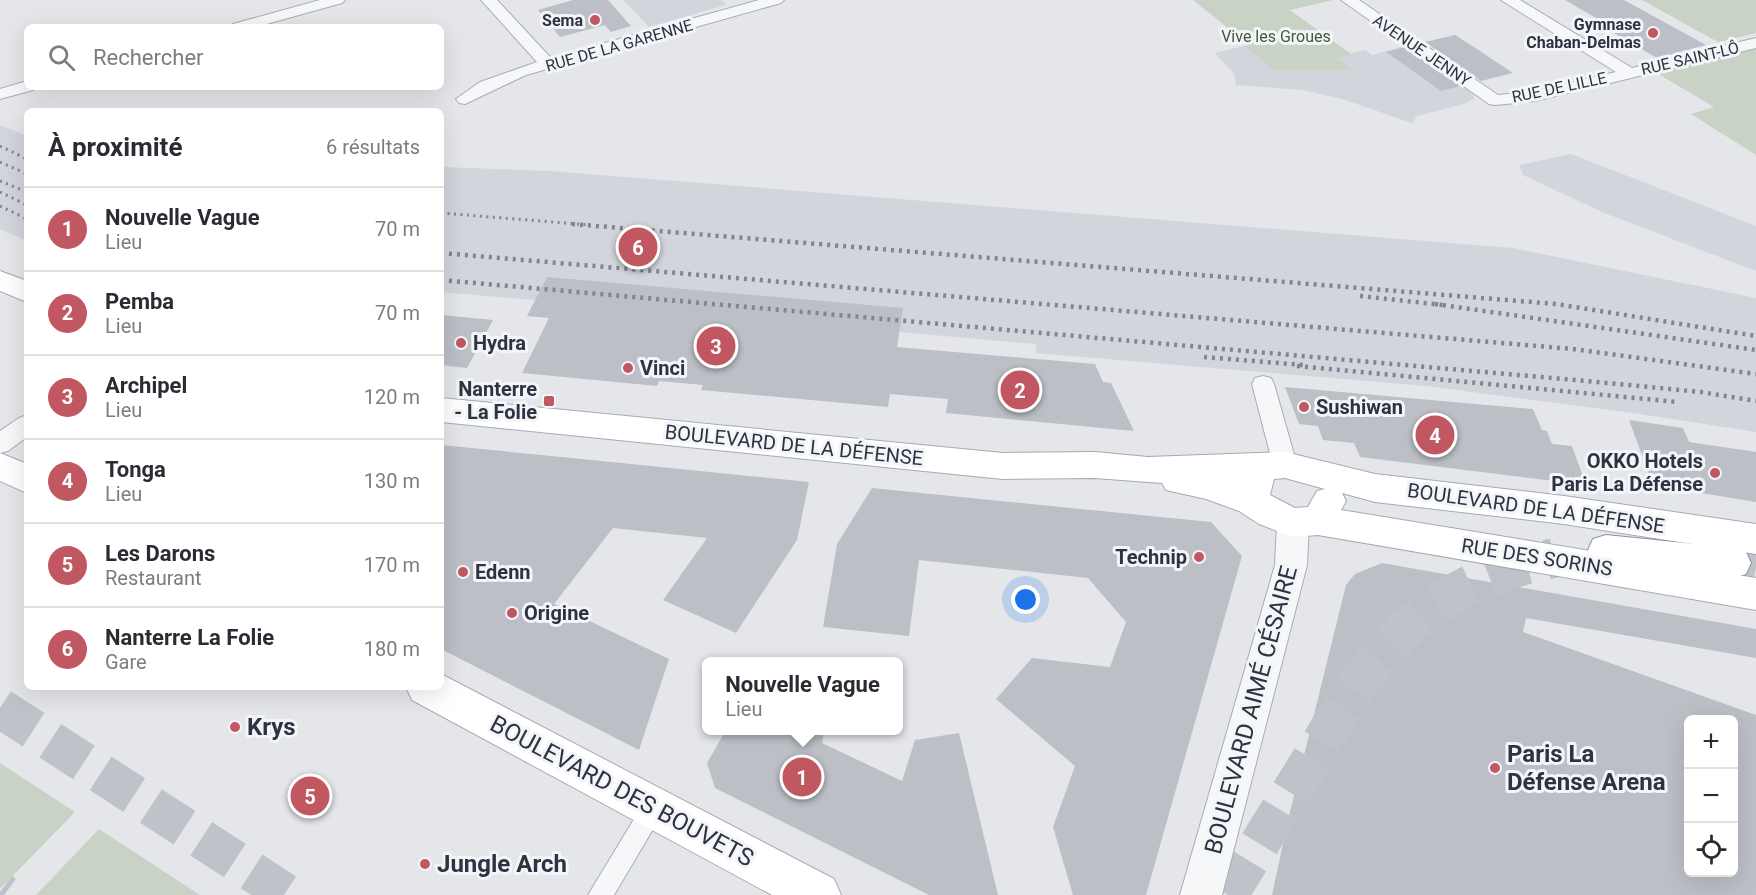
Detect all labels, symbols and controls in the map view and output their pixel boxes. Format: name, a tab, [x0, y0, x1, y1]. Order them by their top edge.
place label: Sema	[542, 11, 583, 30]
street label: AVENUE JENNY	[1369, 11, 1475, 90]
marker: Sema	[588, 13, 602, 27]
street label: RUE DE LA GARENNE	[543, 15, 695, 76]
place label: Gymnase Chaban-Delmas	[1526, 15, 1641, 52]
search box	[24, 24, 444, 90]
marker: Gymnase Chaban-Delmas	[1646, 26, 1660, 40]
park label: Vive les Groues	[1221, 27, 1331, 46]
street label: RUE SAINT-LÔ	[1639, 37, 1741, 79]
icon: search	[45, 41, 78, 74]
text: Rechercher	[93, 45, 204, 70]
street label: RUE DE LILLE	[1510, 68, 1608, 107]
text: À proximité	[48, 132, 182, 162]
text: 6 résultats	[326, 135, 420, 159]
text: Nouvelle Vague	[105, 205, 260, 230]
text: 1	[62, 217, 73, 241]
text: 70 m	[375, 217, 420, 241]
pin: 6	[618, 224, 658, 270]
text: Lieu	[105, 230, 142, 254]
text: Pemba	[105, 289, 174, 314]
text: 2	[62, 301, 73, 325]
text: 70 m	[375, 301, 420, 325]
text: Lieu	[105, 314, 142, 338]
pin: 3	[696, 324, 736, 368]
place label: Hydra	[473, 331, 526, 355]
marker: Hydra	[454, 336, 468, 350]
place label: Vinci	[640, 356, 685, 380]
marker: Vinci	[621, 361, 635, 375]
pin: 2	[1000, 368, 1040, 412]
text: Archipel	[105, 373, 187, 398]
place label: Nanterre - La Folie	[454, 377, 537, 424]
text: 3	[62, 385, 73, 409]
text: 120 m	[364, 385, 420, 409]
marker: Nanterre - La Folie	[542, 394, 556, 408]
place label: Sushiwan	[1316, 395, 1403, 419]
text: Lieu	[105, 398, 142, 422]
marker: Sushiwan	[1297, 400, 1311, 414]
pin: 4	[1416, 412, 1454, 458]
street label: BOULEVARD DE LA DÉFENSE	[664, 419, 924, 471]
place label: OKKO Hotels Paris La Défense	[1551, 449, 1703, 496]
text: Tonga	[105, 457, 166, 482]
marker: OKKO Hotels Paris La Défense	[1708, 466, 1722, 480]
text: 4	[62, 469, 73, 493]
text: 130 m	[364, 469, 420, 493]
street label: BOULEVARD DE LA DÉFENSE	[1406, 478, 1666, 538]
text: Lieu	[105, 482, 142, 506]
street label: RUE DES SORINS	[1460, 533, 1614, 581]
text: Les Darons	[105, 541, 215, 566]
place label: Technip	[1115, 545, 1187, 569]
marker: Technip	[1192, 550, 1206, 564]
text: 5	[62, 553, 73, 577]
text: 170 m	[364, 553, 420, 577]
place label: Edenn	[475, 560, 531, 584]
street label: BOULEVARD AIMÉ CÉSAIRE	[1199, 563, 1303, 857]
marker: Edenn	[456, 565, 470, 579]
text: Restaurant	[105, 566, 202, 590]
your location	[1011, 585, 1040, 614]
place label: Origine	[524, 601, 589, 625]
marker: Origine	[505, 606, 519, 620]
text: Nanterre La Folie	[105, 625, 274, 650]
text: 6	[62, 637, 73, 661]
text: 180 m	[364, 637, 420, 661]
text: Gare	[105, 650, 147, 674]
popup	[702, 657, 903, 735]
text: Nouvelle Vague	[725, 672, 880, 697]
text: Lieu	[725, 697, 762, 721]
street label: BOULEVARD DES BOUVETS	[485, 710, 759, 872]
place label: Krys	[247, 713, 296, 741]
map controls	[1684, 715, 1738, 877]
button: +	[1684, 715, 1738, 769]
marker: Krys	[228, 720, 242, 734]
place label: Paris La Défense Arena	[1507, 740, 1666, 796]
pin: 1	[782, 754, 822, 800]
marker: Paris La Défense Arena	[1488, 761, 1502, 775]
button: −	[1684, 769, 1738, 823]
pin: 5	[290, 774, 330, 818]
button: locate	[1684, 823, 1738, 877]
place label: Jungle Arch	[437, 850, 567, 878]
marker: Jungle Arch	[418, 857, 432, 871]

